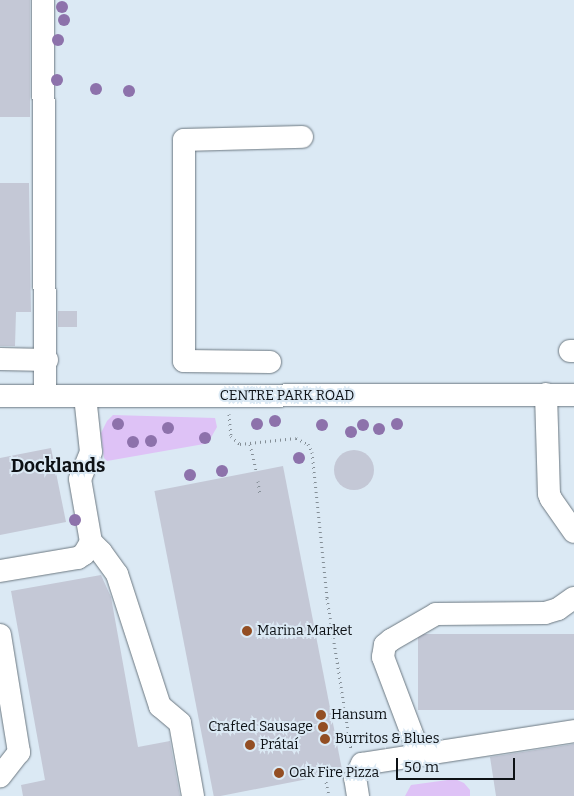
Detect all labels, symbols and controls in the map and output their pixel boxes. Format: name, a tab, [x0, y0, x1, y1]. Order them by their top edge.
street label: CENTRE PARK ROAD	[220, 388, 354, 404]
district label: Docklands	[11, 455, 105, 477]
place label: Marina Market	[257, 623, 352, 639]
marker: Marina Market	[241, 625, 253, 637]
place label: Hansum	[331, 707, 387, 723]
marker: Hansum	[315, 709, 327, 721]
place label: Crafted Sausage	[208, 719, 313, 735]
marker: Crafted Sausage	[317, 721, 329, 733]
place label: Burritos & Blues	[335, 731, 439, 747]
marker: Burritos & Blues	[319, 733, 331, 745]
place label: Prátaí	[260, 737, 298, 753]
marker: Prátaí	[244, 739, 256, 751]
scale bar	[399, 748, 518, 780]
text: 50 m	[404, 758, 439, 776]
place label: Oak Fire Pizza	[289, 765, 379, 781]
marker: Oak Fire Pizza	[273, 767, 285, 779]

